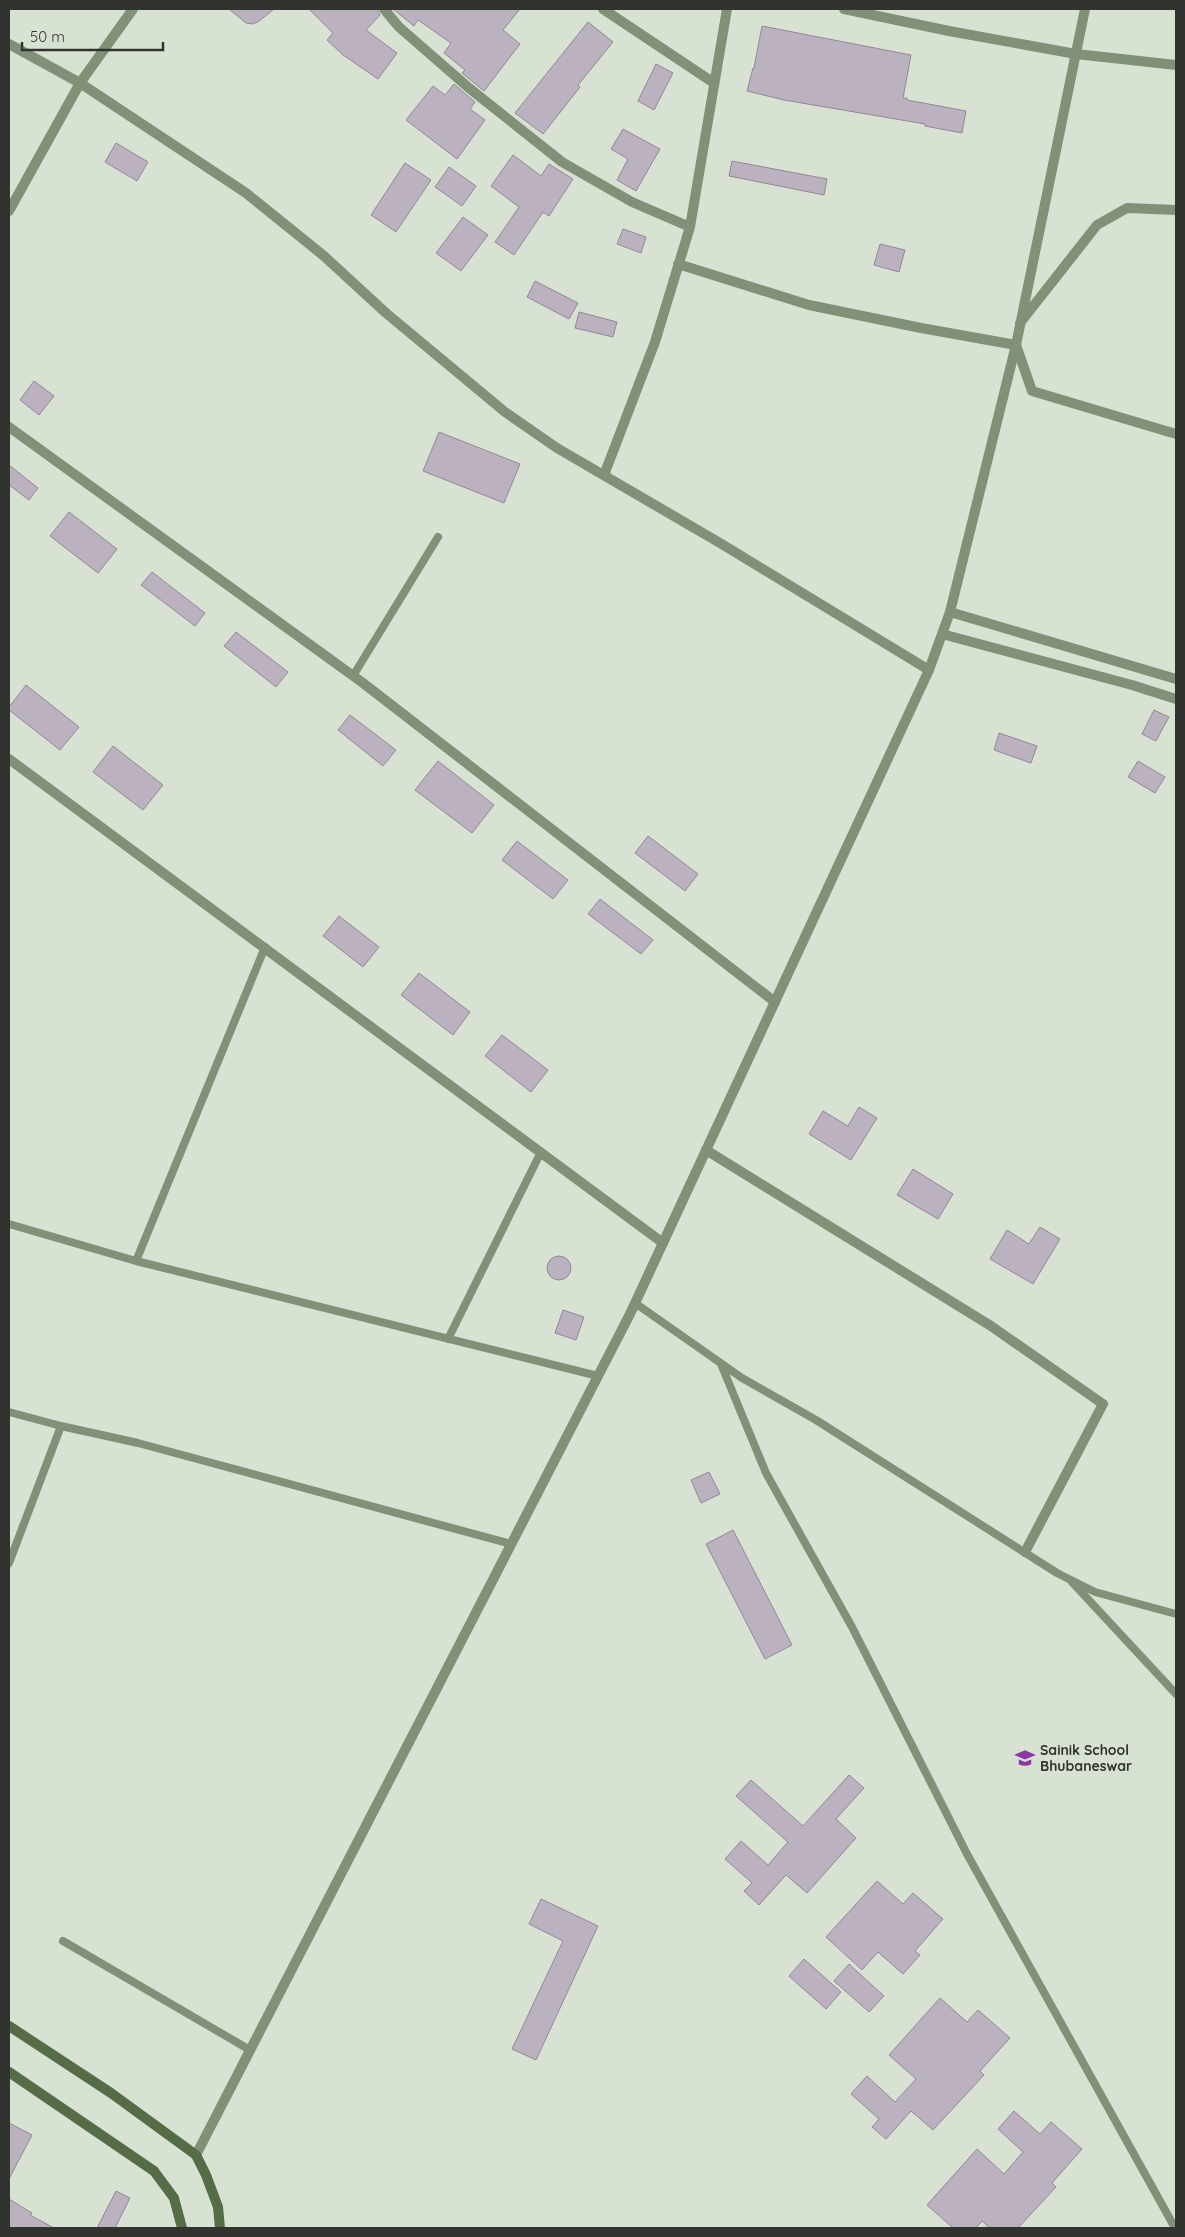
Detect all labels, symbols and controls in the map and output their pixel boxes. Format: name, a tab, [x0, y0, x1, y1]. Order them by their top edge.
scale bar	[22, 20, 164, 52]
text: 50 m	[30, 27, 65, 46]
place label: Sainik School Bhubaneswar	[1040, 1741, 1132, 1775]
school or university icon: Sainik School Bhubaneswar	[1014, 1747, 1036, 1769]

